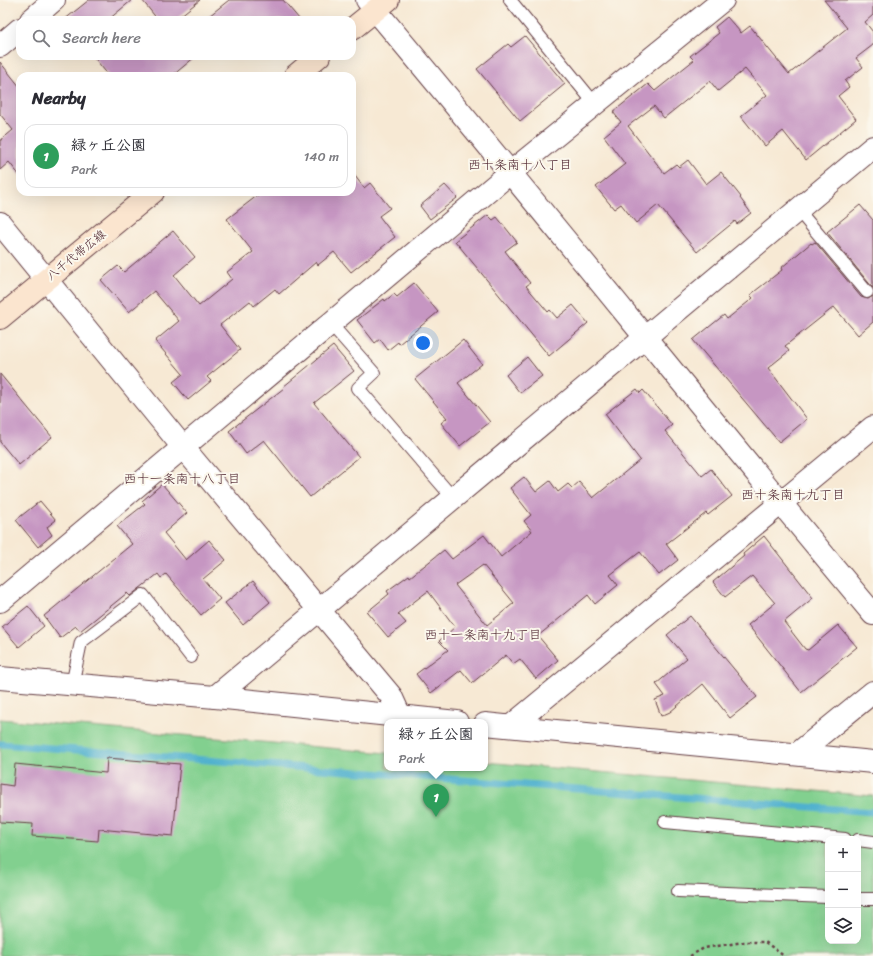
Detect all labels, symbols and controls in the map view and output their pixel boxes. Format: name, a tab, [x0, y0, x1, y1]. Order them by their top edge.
search box	[16, 16, 356, 60]
text: Search here	[62, 25, 141, 51]
icon: search	[30, 27, 52, 49]
text: Nearby	[32, 83, 86, 113]
text: 緑ヶ丘公園	[71, 132, 146, 158]
text: 1	[43, 145, 49, 168]
text: 140 m	[304, 145, 339, 168]
district label: 西十条南十八丁目	[468, 153, 572, 176]
text: Park	[71, 158, 98, 181]
street label: 八千代帯広線	[41, 224, 111, 286]
your location	[413, 333, 433, 353]
district label: 西十一条南十八丁目	[123, 467, 241, 490]
district label: 西十条南十九丁目	[741, 483, 845, 506]
district label: 西十一条南十九丁目	[424, 623, 542, 646]
popup	[384, 719, 488, 771]
text: 緑ヶ丘公園	[398, 721, 474, 747]
text: Park	[398, 747, 425, 770]
pin: 1	[423, 784, 449, 817]
map controls	[825, 836, 861, 944]
button: +	[825, 836, 861, 872]
button: −	[825, 872, 861, 908]
button: layers	[825, 908, 861, 944]

